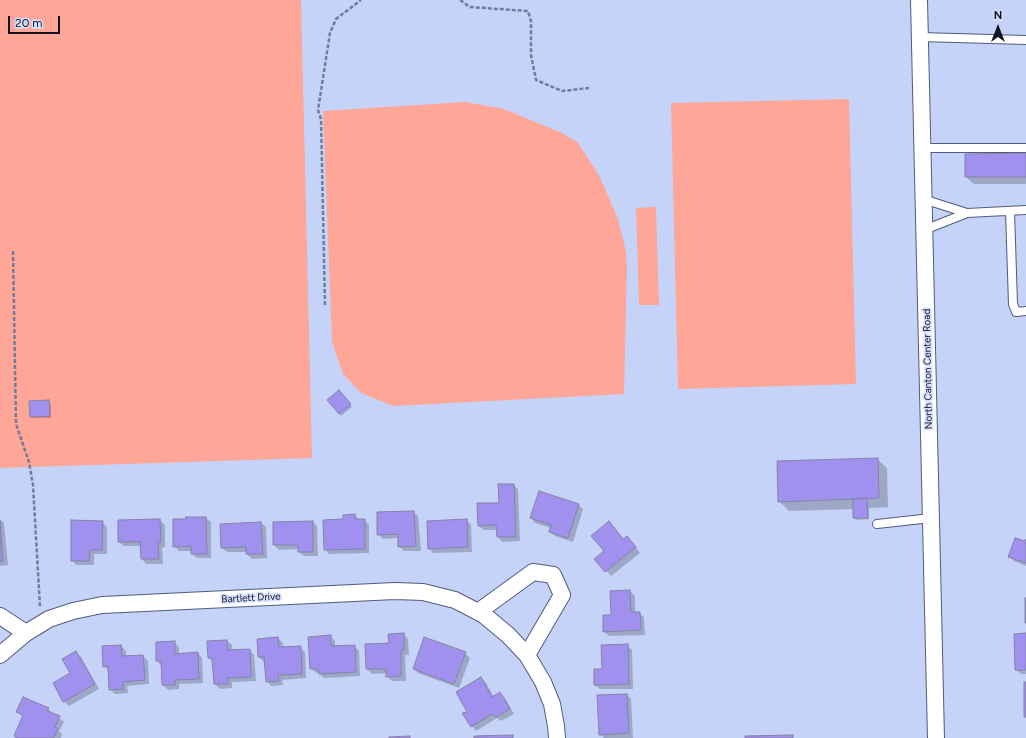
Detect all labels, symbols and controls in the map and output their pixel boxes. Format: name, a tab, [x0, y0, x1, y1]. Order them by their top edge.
scale bar	[10, 8, 62, 34]
north arrow	[978, 8, 1018, 48]
text: N	[994, 9, 1002, 22]
text: 20 m	[15, 16, 43, 30]
street label: North Canton Center Road	[921, 309, 935, 429]
street label: Bartlett Drive	[221, 590, 281, 606]

